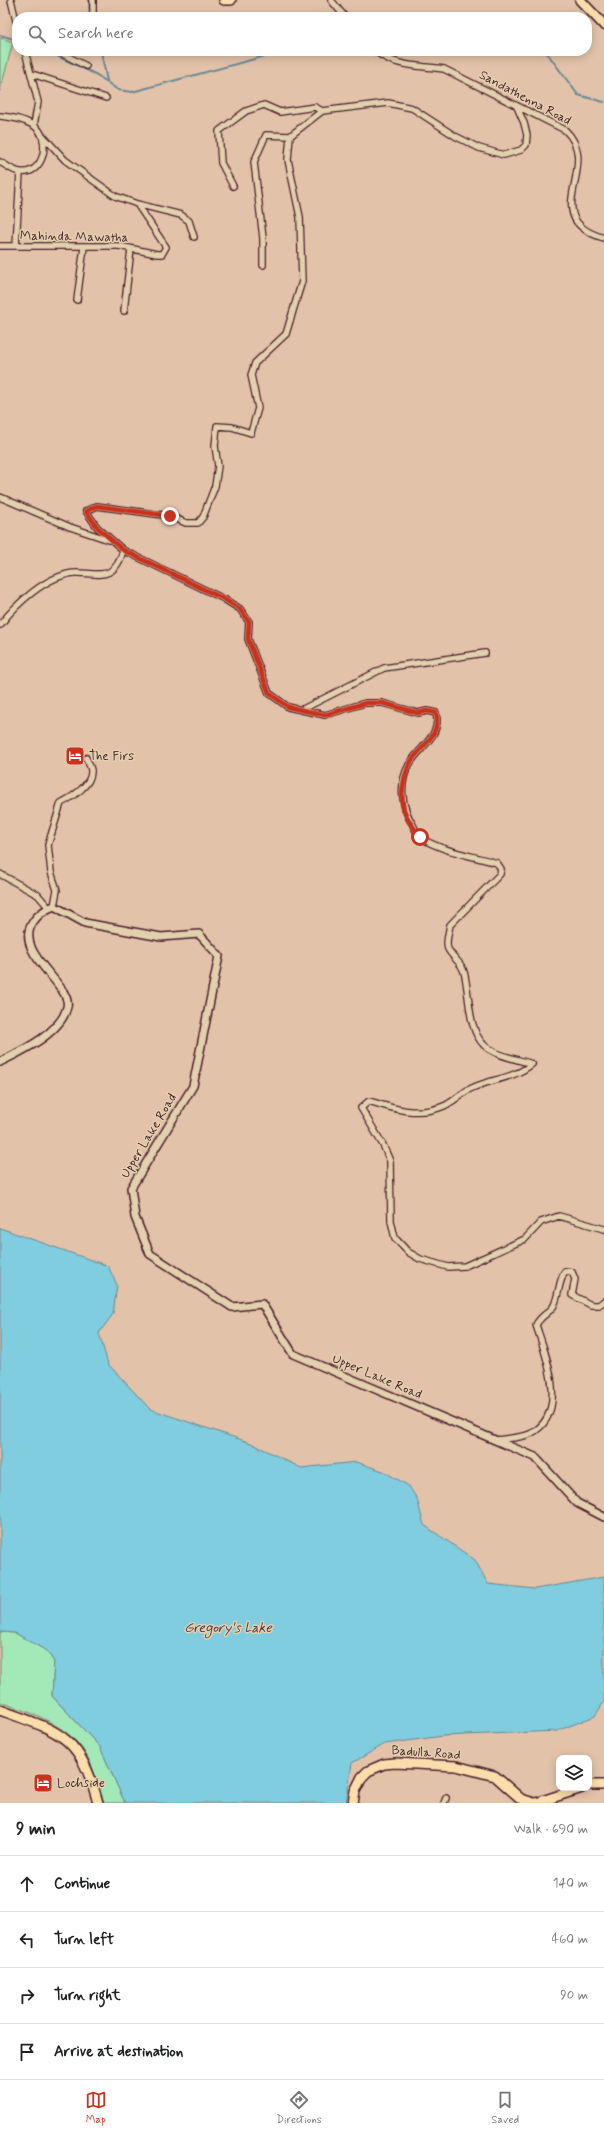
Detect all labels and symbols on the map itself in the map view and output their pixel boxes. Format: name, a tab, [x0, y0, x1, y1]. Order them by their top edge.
street label: Sandathenna Road	[476, 67, 574, 129]
street label: Mahinda Mawatha	[20, 228, 129, 246]
route end	[161, 507, 179, 525]
hotel icon: The Firs	[64, 745, 86, 767]
place label: The Firs	[89, 748, 134, 765]
route start	[411, 828, 429, 846]
street label: Upper Lake Road	[117, 1091, 181, 1181]
street label: Upper Lake Road	[330, 1350, 424, 1404]
water label: Gregory's Lake	[184, 1619, 273, 1639]
street label: Badulla Road	[391, 1742, 461, 1764]
hotel icon: Lochside	[32, 1772, 54, 1794]
place label: Lochside	[57, 1775, 105, 1792]

